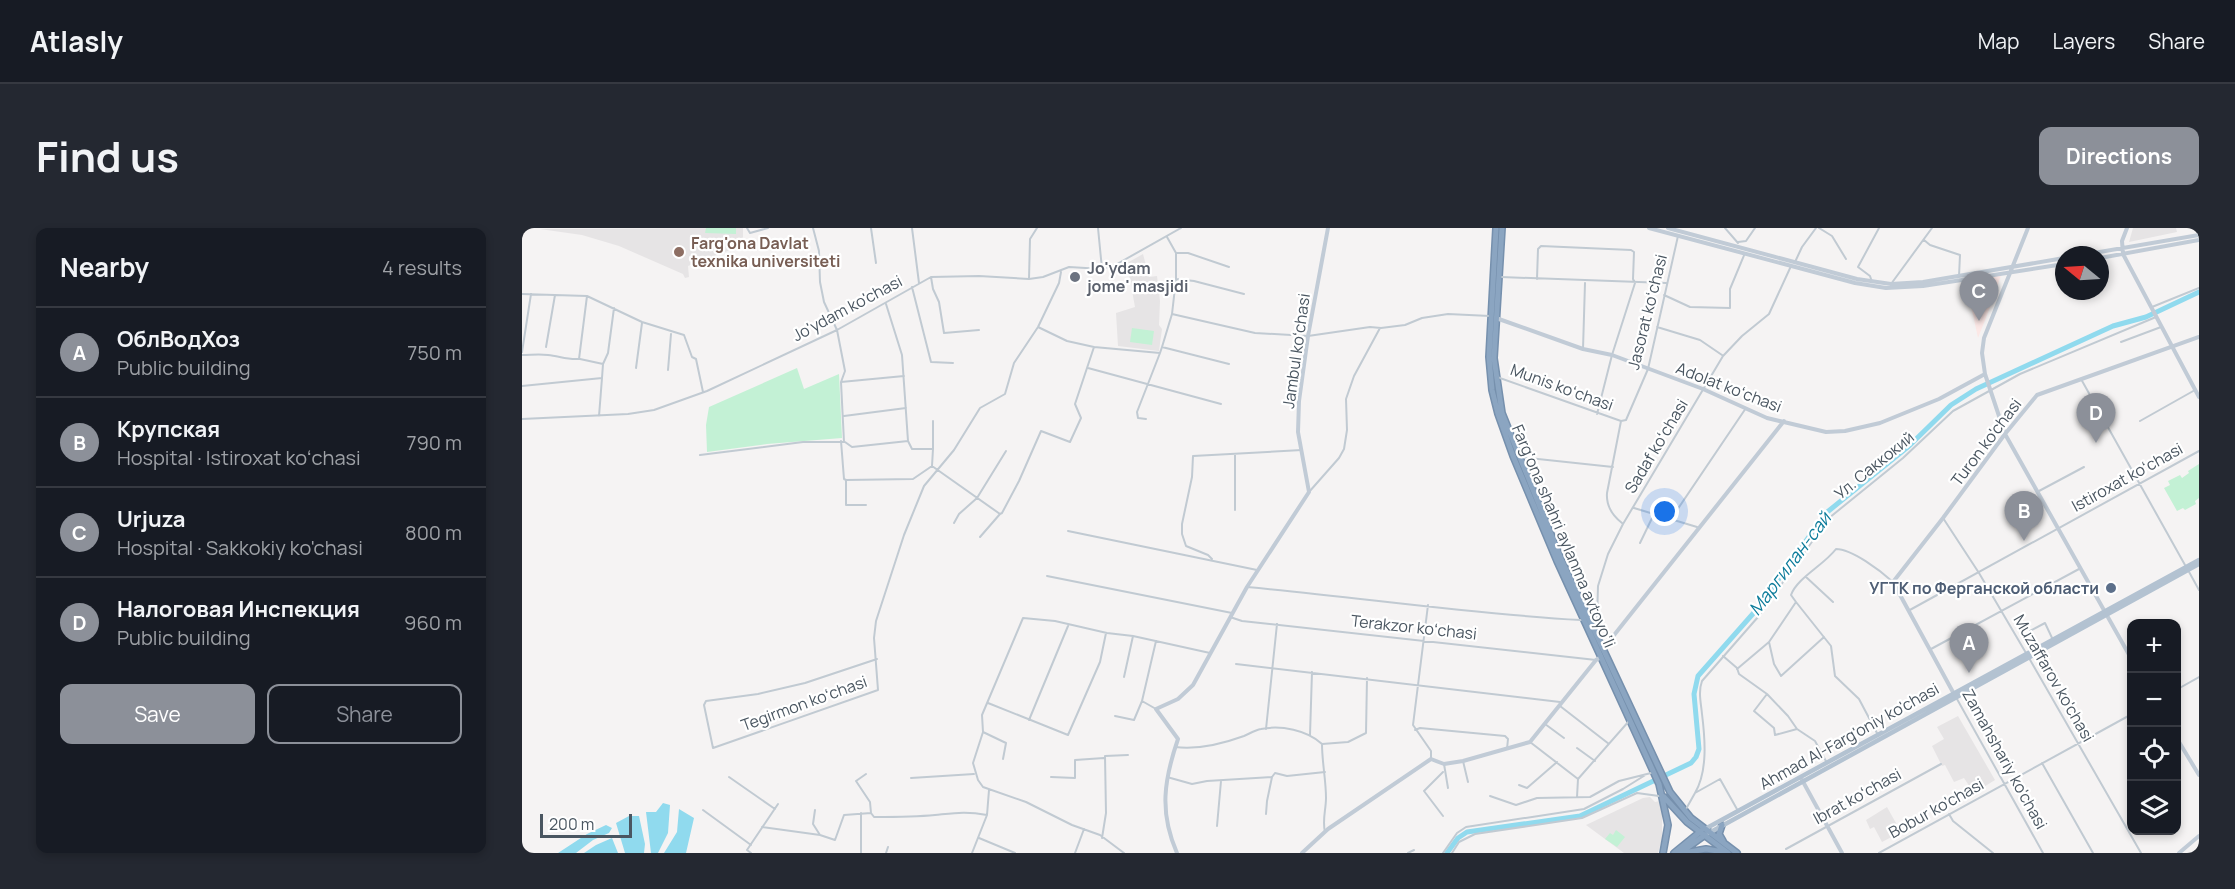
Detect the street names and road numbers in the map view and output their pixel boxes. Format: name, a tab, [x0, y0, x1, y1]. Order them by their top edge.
street label: Jasorat koʻchasi	[1622, 252, 1672, 372]
street label: Jo'ydam ko'chasi	[788, 270, 906, 346]
street label: Jambul koʻchasi	[1277, 292, 1315, 410]
street label: Adolat koʻchasi	[1673, 357, 1785, 417]
street label: Munis koʻchasi	[1508, 358, 1616, 416]
street label: Turon ko'chasi	[1946, 394, 2026, 490]
street label: Sadaf koʻchasi	[1619, 395, 1693, 497]
street label: Farg‘ona shahri aylanma avtoyo‘li	[1507, 421, 1621, 651]
street label: Ул. Саккокий	[1829, 426, 1919, 504]
street label: Istiroxat koʻchasi	[2067, 437, 2187, 517]
street label: Terakzor koʻchasi	[1350, 609, 1478, 645]
street label: Muzaffarov ko'chasi	[2009, 610, 2099, 746]
street label: Tegirmon koʻchasi	[738, 670, 870, 736]
street label: Ahmad Al-Farg'oniy ko'chasi	[1755, 677, 1943, 795]
street label: Zamahshariy ko'chasi	[1957, 685, 2053, 833]
street label: Ibrat koʻchasi	[1809, 763, 1905, 829]
street label: Bobur ko'chasi	[1884, 773, 1988, 843]

